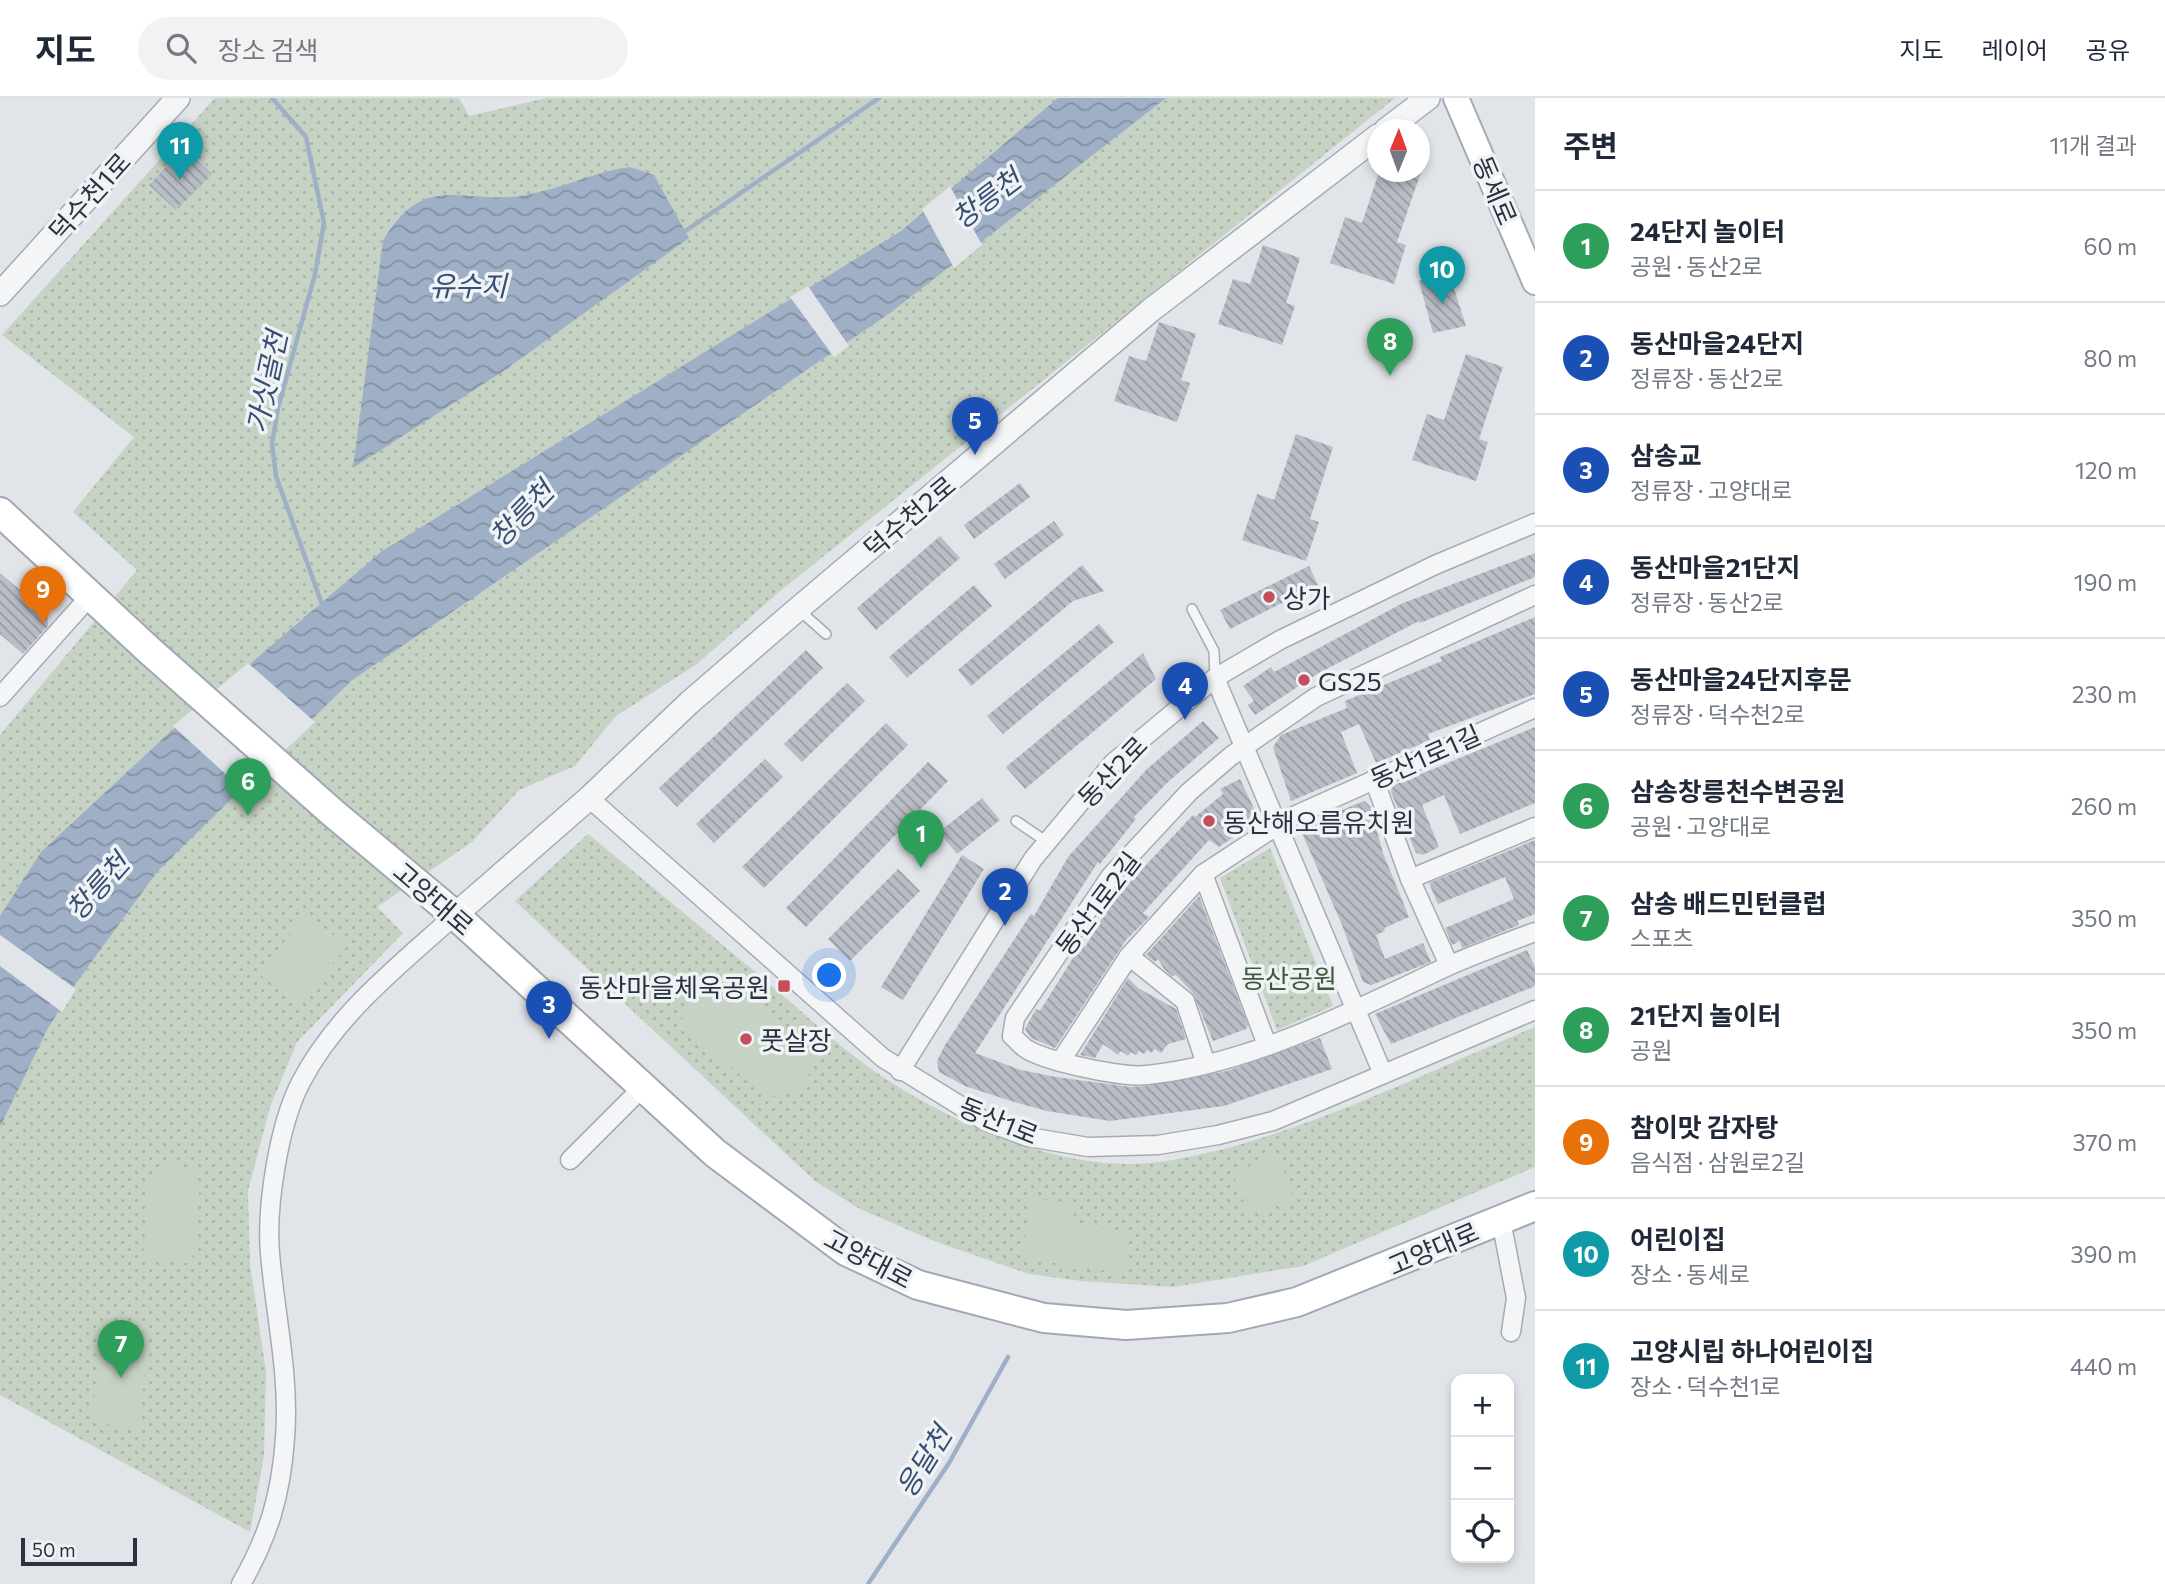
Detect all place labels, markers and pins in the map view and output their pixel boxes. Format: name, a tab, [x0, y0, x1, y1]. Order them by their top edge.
pin: 11	[157, 122, 203, 180]
pin: 10	[1419, 246, 1465, 304]
pin: 8	[1367, 318, 1413, 376]
pin: 5	[952, 397, 998, 455]
pin: 9	[20, 566, 66, 624]
place label: 상가	[1283, 582, 1331, 613]
marker: 상가	[1261, 589, 1277, 605]
pin: 4	[1162, 662, 1208, 720]
place label: GS25	[1318, 665, 1382, 696]
marker: GS25	[1296, 672, 1312, 688]
pin: 6	[225, 758, 271, 816]
place label: 동산해오름유치원	[1223, 806, 1414, 837]
pin: 1	[898, 810, 944, 868]
marker: 동산해오름유치원	[1201, 813, 1217, 829]
pin: 2	[982, 868, 1028, 926]
place label: 동산마을체욱공원	[579, 971, 770, 1002]
marker: 동산마을체욱공원	[776, 978, 792, 994]
pin: 3	[526, 981, 572, 1039]
place label: 풋살장	[760, 1024, 832, 1055]
marker: 풋살장	[738, 1031, 754, 1047]
pin: 7	[98, 1320, 144, 1378]

